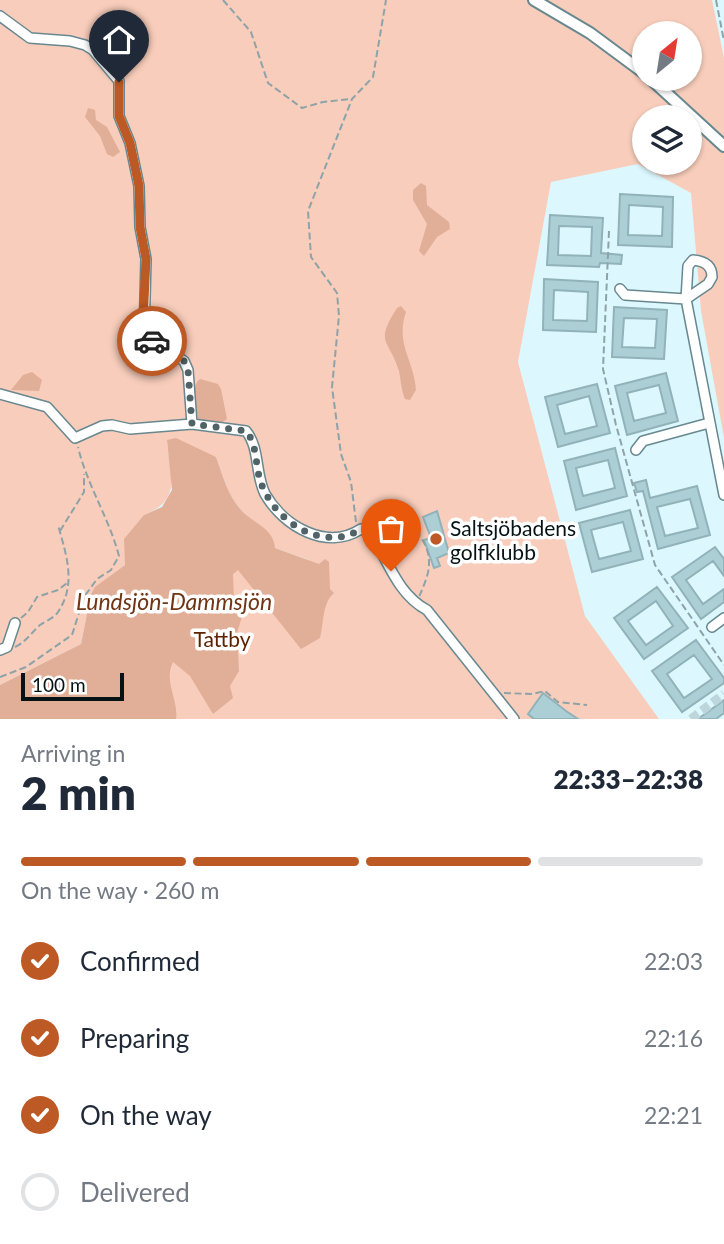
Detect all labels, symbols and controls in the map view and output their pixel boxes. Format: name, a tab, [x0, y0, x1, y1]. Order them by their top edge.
pin	[89, 10, 149, 82]
icon: home	[100, 21, 138, 59]
north arrow	[632, 21, 702, 91]
map controls	[632, 21, 702, 175]
button: layers	[632, 105, 702, 175]
courier	[117, 306, 187, 376]
icon: car	[133, 322, 171, 360]
pin	[361, 499, 421, 571]
icon: bag	[372, 510, 410, 548]
place label: Saltsjöbadens golfklubb	[450, 515, 576, 564]
marker: Saltsjöbadens golfklubb	[428, 531, 444, 547]
water label: Lundsjön-Dammsjön	[76, 587, 272, 615]
park label: Tattby	[194, 626, 251, 651]
scale bar	[21, 670, 124, 702]
text: 100 m	[32, 673, 86, 696]
text: Arriving in	[21, 739, 125, 767]
text: 22:33–22:38	[553, 763, 703, 795]
text: 2 min	[21, 765, 136, 820]
text: On the way · 260 m	[21, 876, 220, 904]
icon: check	[21, 942, 59, 980]
text: Confirmed	[80, 945, 200, 977]
text: 22:03	[644, 947, 703, 975]
icon: check	[21, 1019, 59, 1057]
text: Preparing	[80, 1022, 189, 1054]
text: 22:16	[644, 1024, 703, 1052]
icon: check	[21, 1096, 59, 1134]
text: On the way	[80, 1099, 212, 1131]
text: 22:21	[644, 1101, 703, 1129]
text: Delivered	[80, 1176, 190, 1208]

